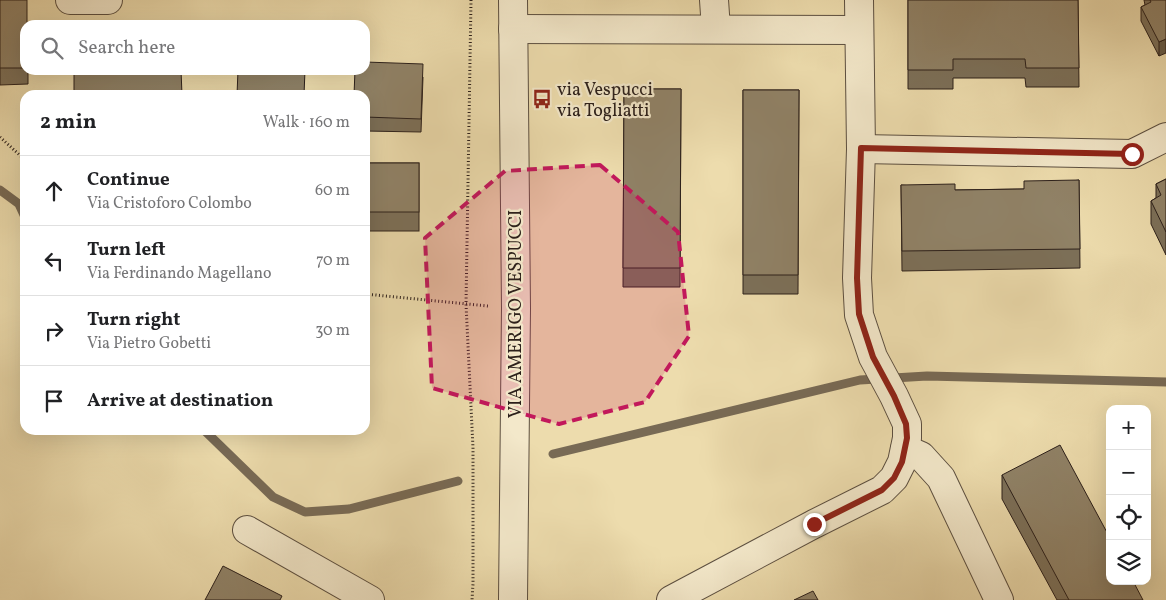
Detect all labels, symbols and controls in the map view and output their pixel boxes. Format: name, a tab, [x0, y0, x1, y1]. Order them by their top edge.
search box	[20, 20, 370, 75]
icon: search	[38, 34, 66, 62]
text: Search here	[78, 35, 175, 61]
place label: via Vespucci via Togliatti	[557, 78, 653, 124]
bus stop icon: via Vespucci via Togliatti	[531, 88, 553, 110]
text: 2 min	[40, 108, 97, 137]
text: Walk · 160 m	[263, 112, 350, 134]
route start	[1121, 143, 1144, 166]
text: Continue	[87, 167, 170, 193]
icon: ahead	[40, 177, 68, 205]
text: 60 m	[315, 180, 350, 202]
text: Via Cristoforo Colombo	[87, 193, 252, 215]
street label: VIA AMERIGO VESPUCCI	[504, 210, 529, 418]
text: Turn left	[87, 237, 166, 263]
icon: left	[40, 247, 68, 275]
text: 70 m	[316, 250, 350, 272]
text: Via Ferdinando Magellano	[87, 263, 272, 285]
text: Turn right	[87, 307, 180, 333]
icon: right	[40, 317, 68, 345]
text: 30 m	[315, 320, 350, 342]
text: Via Pietro Gobetti	[87, 333, 211, 355]
icon: arrive	[40, 387, 68, 415]
text: Arrive at destination	[87, 388, 273, 414]
map controls	[1106, 405, 1151, 585]
button: +	[1106, 405, 1151, 450]
button: −	[1106, 450, 1151, 495]
button: locate	[1106, 495, 1151, 540]
route end	[803, 513, 826, 536]
button: layers	[1106, 540, 1151, 585]

